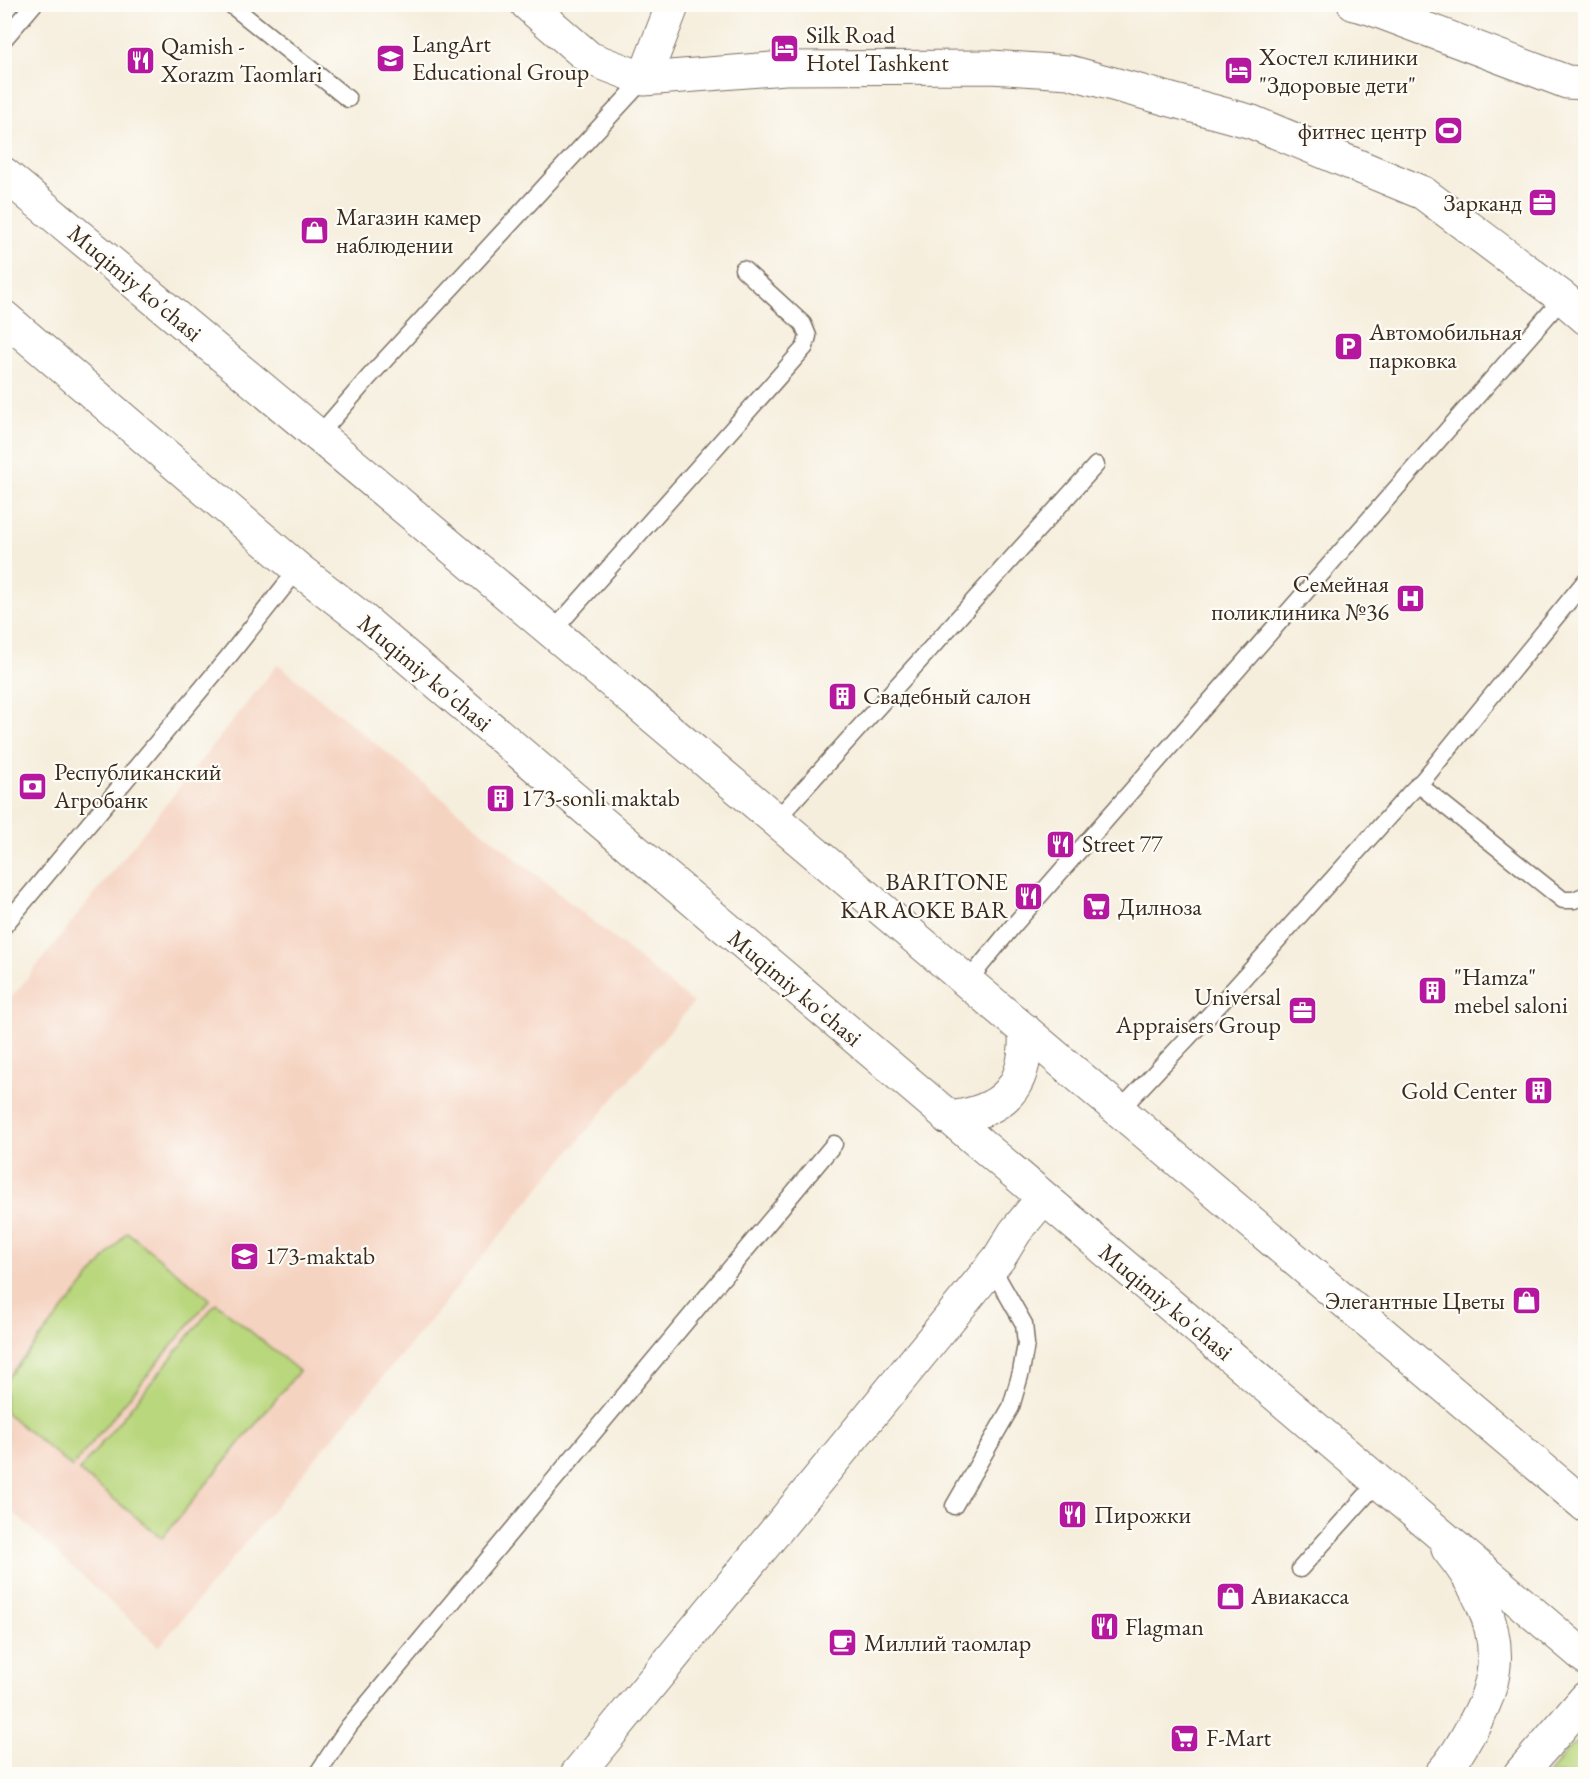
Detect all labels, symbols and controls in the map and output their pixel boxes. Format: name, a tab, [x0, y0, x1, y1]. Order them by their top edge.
place label: Silk Road Hotel Tashkent	[806, 19, 949, 78]
place label: LangArt Educational Group	[412, 28, 589, 87]
place label: Qamish - Xorazm Taomlari	[160, 30, 323, 89]
hotel icon: Silk Road Hotel Tashkent	[769, 33, 801, 65]
place label: Хостел клиники "Здоровые дети"	[1258, 41, 1418, 100]
school or university icon: LangArt Educational Group	[375, 42, 407, 74]
restaurant icon: Qamish - Xorazm Taomlari	[124, 44, 156, 76]
hotel icon: Хостел клиники "Здоровые дети"	[1222, 55, 1254, 87]
place label: фитнес центр	[1298, 115, 1427, 146]
sports icon: фитнес центр	[1432, 115, 1464, 147]
place label: Зарканд	[1444, 187, 1522, 218]
office icon: Зарканд	[1527, 187, 1559, 219]
place label: Магазин камер наблюдении	[336, 201, 481, 260]
shop icon: Магазин камер наблюдении	[299, 215, 331, 247]
street label: Muqimiy ko'chasi	[62, 217, 209, 348]
place label: Автомобильная парковка	[1368, 316, 1522, 375]
parking icon: Автомобильная парковка	[1332, 330, 1364, 362]
place label: Семейная поликлиника №36	[1211, 568, 1389, 627]
hospital icon: Семейная поликлиника №36	[1394, 582, 1426, 614]
street label: Muqimiy ko'chasi	[352, 607, 499, 738]
building icon: Свадебный салон	[826, 680, 858, 712]
place label: Свадебный салон	[863, 680, 1031, 711]
place label: Республиканский Агробанк	[53, 756, 222, 815]
bank icon: Республиканский Агробанк	[17, 770, 49, 802]
building icon: 173-sonli maktab	[484, 782, 516, 814]
place label: 173-sonli maktab	[521, 782, 680, 813]
restaurant icon: Street 77	[1045, 828, 1077, 860]
place label: Street 77	[1082, 828, 1163, 859]
place label: BARITONE KARAOKE BAR	[840, 866, 1009, 925]
restaurant icon: BARITONE KARAOKE BAR	[1013, 880, 1045, 912]
supermarket icon: Дилноза	[1081, 891, 1113, 923]
place label: Дилноза	[1118, 891, 1202, 922]
street label: Muqimiy ko'chasi	[722, 922, 869, 1053]
place label: "Hamza" mebel saloni	[1454, 961, 1568, 1020]
building icon: "Hamza" mebel saloni	[1417, 975, 1449, 1007]
place label: Universal Appraisers Group	[1115, 981, 1281, 1040]
office icon: Universal Appraisers Group	[1286, 995, 1318, 1027]
place label: Gold Center	[1401, 1075, 1517, 1106]
building icon: Gold Center	[1522, 1075, 1554, 1107]
street label: Muqimiy ko'chasi	[1093, 1236, 1240, 1367]
school or university icon: 173-maktab	[228, 1240, 260, 1272]
place label: 173-maktab	[265, 1240, 375, 1271]
place label: Элегантные Цветы	[1325, 1285, 1505, 1316]
shop icon: Элегантные Цветы	[1510, 1285, 1542, 1317]
restaurant icon: Пирожки	[1057, 1499, 1089, 1531]
place label: Пирожки	[1094, 1499, 1192, 1530]
shop icon: Авиакасса	[1214, 1580, 1246, 1612]
place label: Авиакасса	[1250, 1580, 1349, 1611]
restaurant icon: Flagman	[1088, 1611, 1120, 1643]
place label: Flagman	[1125, 1611, 1204, 1642]
cafe icon: Миллий таомлар	[827, 1627, 859, 1659]
place label: Миллий таомлар	[864, 1627, 1031, 1658]
supermarket icon: F-Mart	[1169, 1722, 1201, 1754]
place label: F-Mart	[1206, 1722, 1272, 1753]

